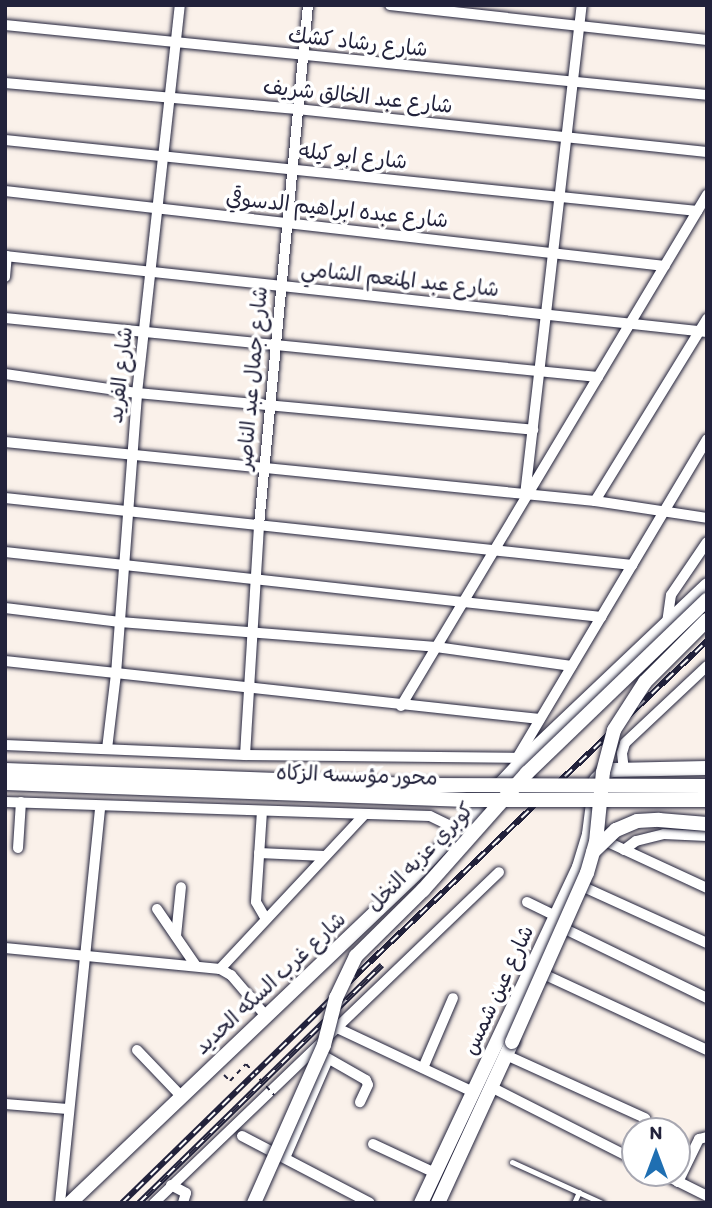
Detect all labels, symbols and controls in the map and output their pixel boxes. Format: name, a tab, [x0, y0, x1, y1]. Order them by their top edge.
street label: شارع رشاد كشك	[287, 22, 429, 62]
street label: شارع عبد الخالق شريف	[262, 74, 454, 118]
street label: شارع ابو كيله	[298, 138, 408, 174]
street label: شارع عبده ابراهيم الدسوقي	[225, 185, 449, 233]
street label: شارع عبد المنعم الشامي	[300, 256, 500, 302]
street label: شارع جمال عبد الناصر	[231, 285, 273, 471]
street label: شارع الفريد	[102, 325, 138, 425]
street label: محور مؤسسه الزكاه	[276, 760, 438, 790]
street label: كوبري عزبه النخل	[361, 797, 479, 917]
street label: شارع غرب السكه الحديد	[189, 906, 351, 1060]
street label: شارع عين شمس	[457, 921, 539, 1059]
north arrow	[621, 1117, 691, 1187]
text: N	[650, 1121, 662, 1144]

